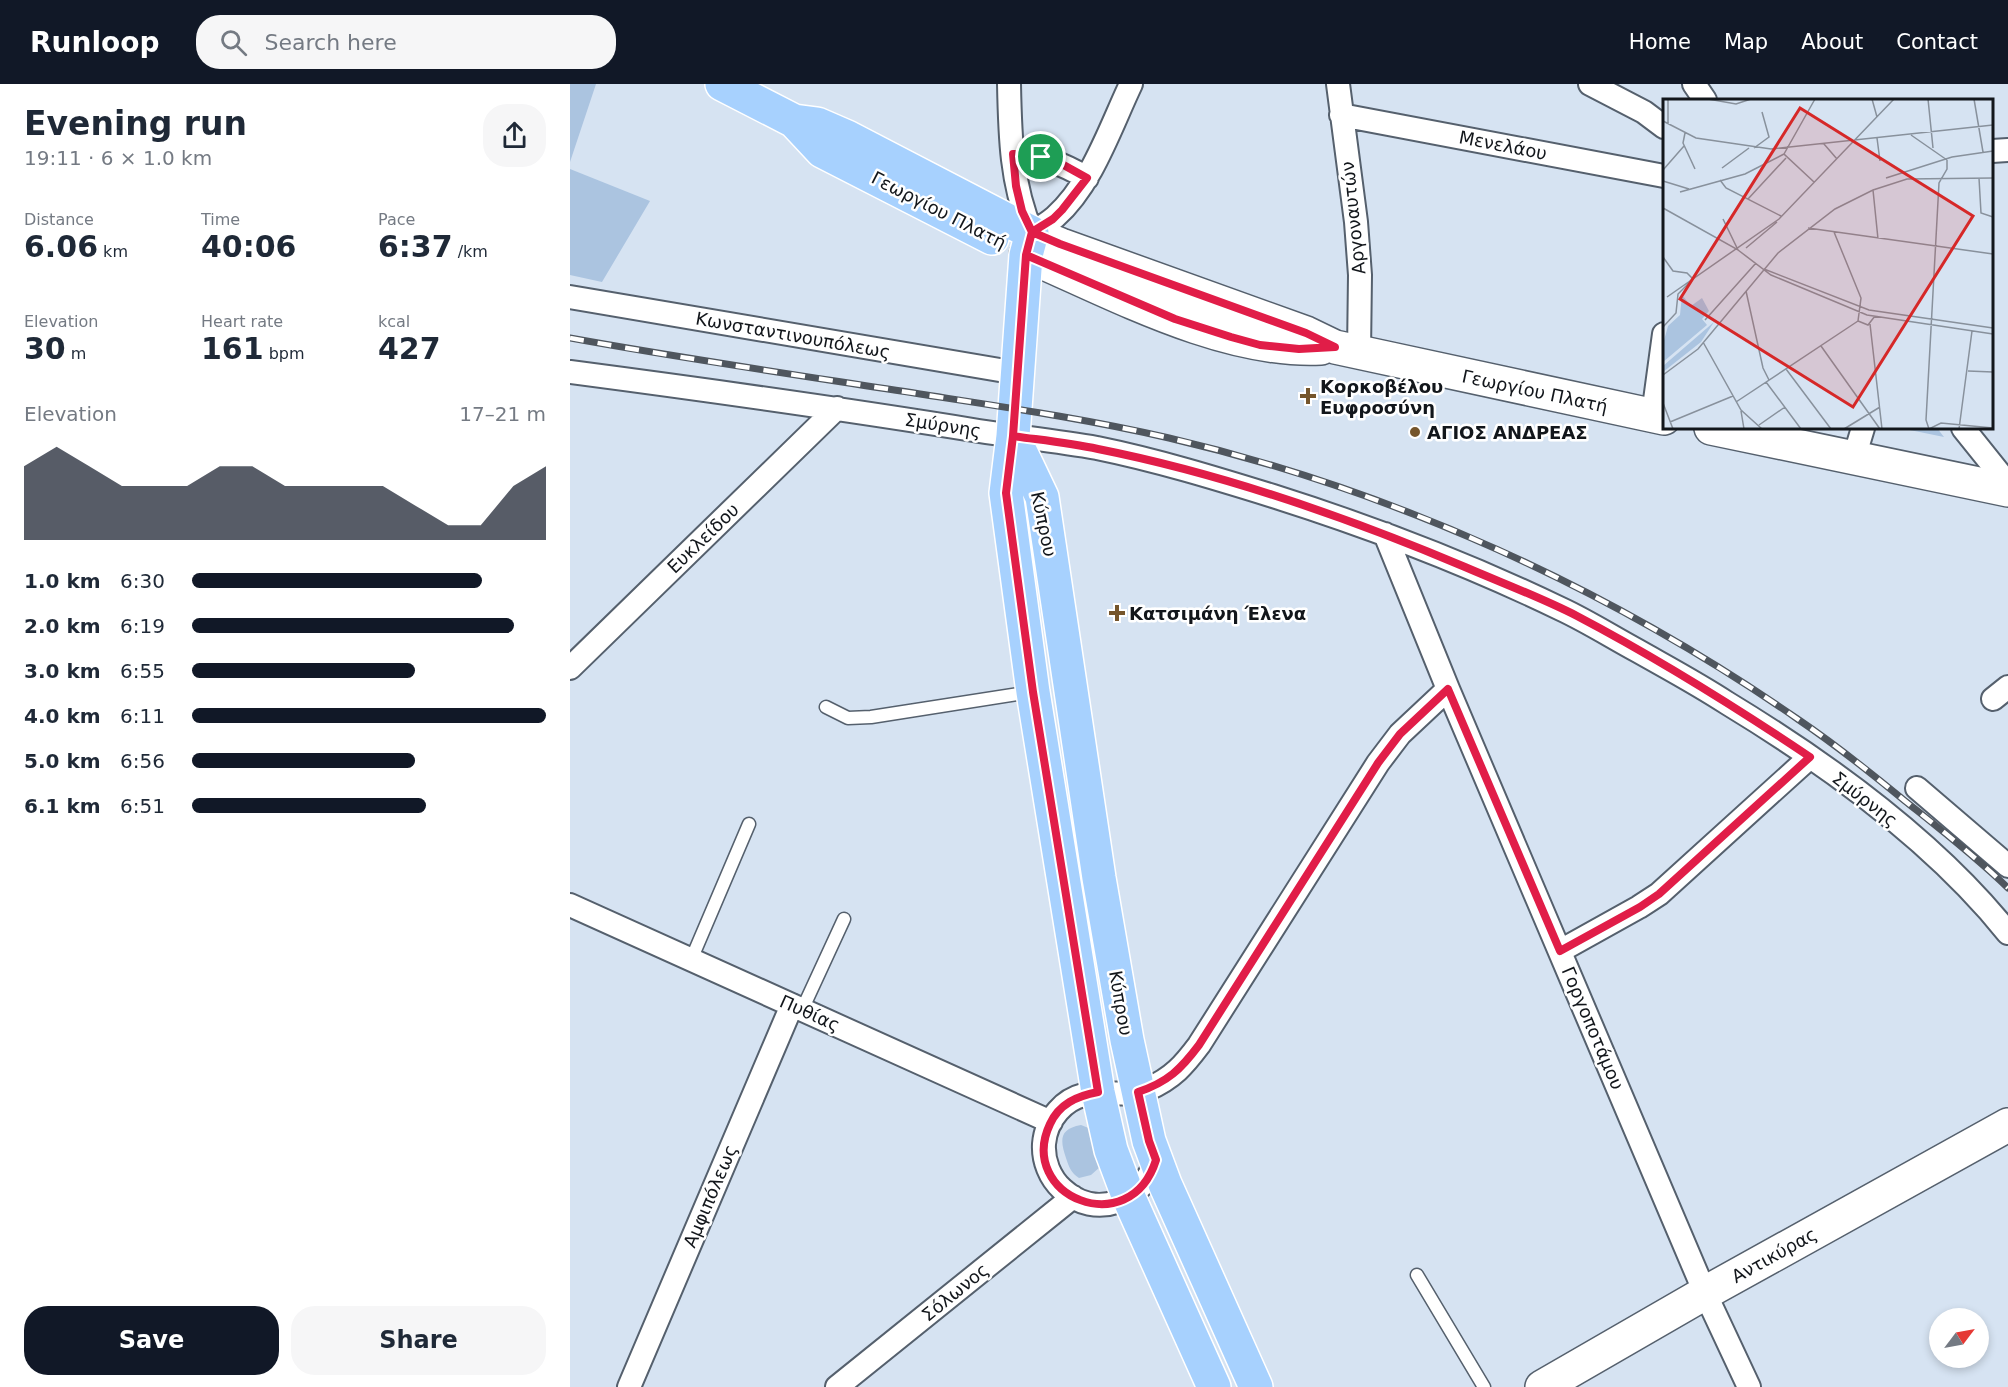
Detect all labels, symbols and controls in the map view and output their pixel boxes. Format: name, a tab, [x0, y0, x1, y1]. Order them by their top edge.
search box	[196, 15, 616, 69]
text: Runloop	[30, 26, 160, 59]
icon: search	[217, 26, 250, 59]
text: Search here	[265, 30, 397, 55]
text: Home	[1629, 30, 1691, 54]
text: Map	[1724, 30, 1768, 54]
text: About	[1801, 30, 1863, 54]
text: Contact	[1896, 30, 1978, 54]
inset map	[1663, 99, 1993, 429]
text: Evening run	[24, 104, 247, 143]
button: share	[483, 104, 546, 167]
street label: Μενελάου	[1457, 126, 1549, 164]
pin	[1015, 131, 1066, 182]
icon: arrive	[1024, 140, 1057, 173]
text: 19:11 · 6 × 1.0 km	[24, 146, 212, 170]
street label: Αργοναυτών	[1337, 160, 1369, 276]
street label: Γεωργίου Πλατή	[868, 167, 1010, 253]
text: Distance	[24, 210, 94, 229]
text: Time	[201, 210, 240, 229]
text: Pace	[378, 210, 415, 229]
text: 6.06	[24, 229, 98, 264]
text: 40:06	[201, 229, 297, 264]
text: 6:37	[378, 229, 453, 264]
text: km	[98, 242, 128, 261]
text: /km	[453, 242, 488, 261]
street label: Κωνσταντινουπόλεως	[694, 308, 892, 362]
text: Elevation	[24, 312, 98, 331]
text: Heart rate	[201, 312, 283, 331]
text: kcal	[378, 312, 410, 331]
text: 30	[24, 331, 66, 366]
text: 161	[201, 331, 264, 366]
text: 427	[378, 331, 441, 366]
text: m	[66, 344, 86, 363]
text: bpm	[264, 344, 305, 363]
street label: Γεωργίου Πλατή	[1460, 365, 1610, 417]
place label: Κορκοβέλου Ευφροσύνη	[1320, 376, 1443, 418]
marker: Κορκοβέλου Ευφροσύνη	[1301, 389, 1315, 403]
text: Elevation	[24, 402, 117, 426]
text: 17–21 m	[459, 402, 546, 426]
street label: Σμύρνης	[903, 409, 983, 441]
place label: ΑΓΙΟΣ ΑΝΔΡΕΑΣ	[1427, 422, 1588, 443]
marker: ΑΓΙΟΣ ΑΝΔΡΕΑΣ	[1408, 425, 1422, 439]
street label: Κύπρου	[1027, 490, 1061, 558]
street label: Ευκλείδου	[663, 499, 743, 577]
text: 1.0 km	[24, 569, 101, 593]
text: 6:30	[120, 569, 165, 593]
place label: Κατσιμάνη Έλενα	[1129, 603, 1306, 624]
marker: Κατσιμάνη Έλενα	[1110, 606, 1124, 620]
text: 2.0 km	[24, 614, 101, 638]
text: 6:19	[120, 614, 165, 638]
text: 3.0 km	[24, 659, 101, 683]
text: 6:55	[120, 659, 165, 683]
text: 4.0 km	[24, 704, 101, 728]
text: 6:11	[120, 704, 165, 728]
text: 5.0 km	[24, 749, 101, 773]
text: 6:56	[120, 749, 165, 773]
street label: Σμύρνης	[1828, 767, 1902, 831]
text: 6.1 km	[24, 794, 101, 818]
text: 6:51	[120, 794, 165, 818]
street label: Γοργοποτάμου	[1558, 963, 1628, 1093]
street label: Κύπρου	[1105, 969, 1137, 1037]
street label: Πυθίας	[777, 990, 843, 1036]
street label: Αμφιπόλεως	[679, 1141, 741, 1251]
street label: Αντικύρας	[1728, 1223, 1820, 1287]
street label: Σόλωνος	[917, 1259, 993, 1325]
button: Save	[24, 1306, 279, 1375]
button: Share	[291, 1306, 546, 1375]
north arrow	[1929, 1308, 1989, 1368]
map controls	[1929, 1308, 1989, 1368]

